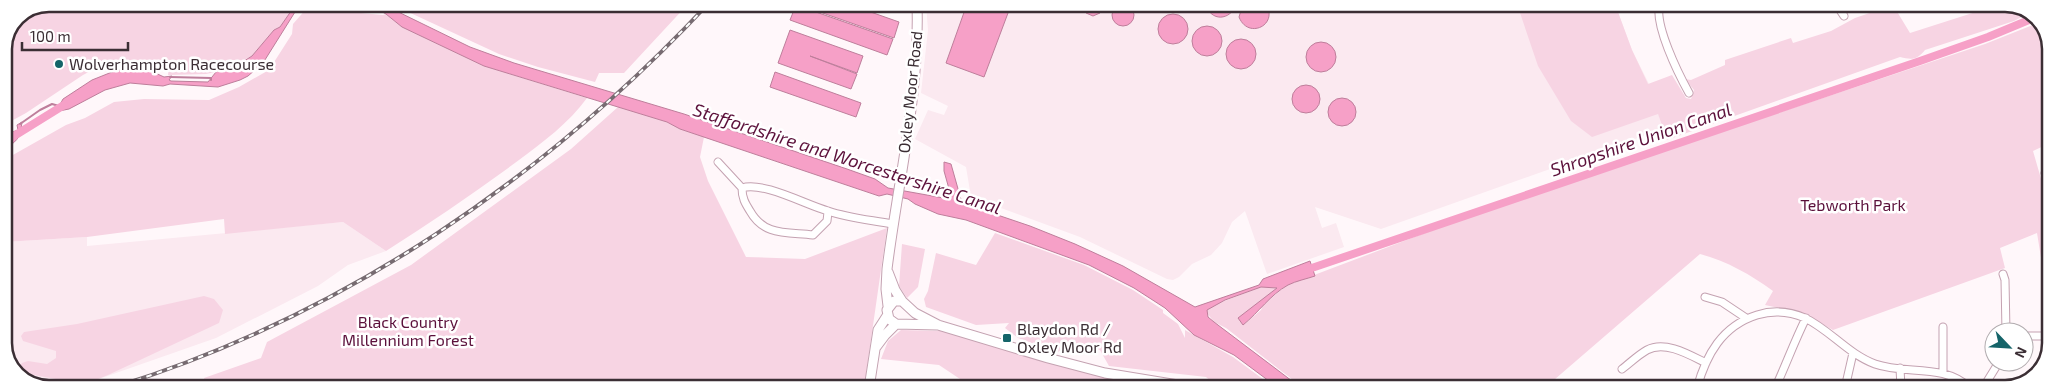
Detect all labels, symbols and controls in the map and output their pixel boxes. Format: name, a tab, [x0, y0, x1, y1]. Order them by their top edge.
scale bar	[22, 20, 129, 52]
text: 100 m	[30, 27, 71, 45]
street label: Oxley Moor Road	[894, 30, 925, 154]
place label: Wolverhampton Racecourse	[69, 54, 274, 73]
marker: Wolverhampton Racecourse	[53, 58, 65, 70]
water label: Staffordshire and Worcestershire Canal	[691, 98, 1004, 218]
water label: Shropshire Union Canal	[1547, 98, 1734, 180]
park label: Tebworth Park	[1800, 195, 1906, 214]
park label: Black Country Millennium Forest	[342, 312, 474, 349]
place label: Blaydon Rd / Oxley Moor Rd	[1017, 319, 1122, 356]
north arrow	[1984, 322, 2034, 372]
marker: Blaydon Rd / Oxley Moor Rd	[1001, 332, 1013, 344]
text: N	[2011, 345, 2031, 361]

